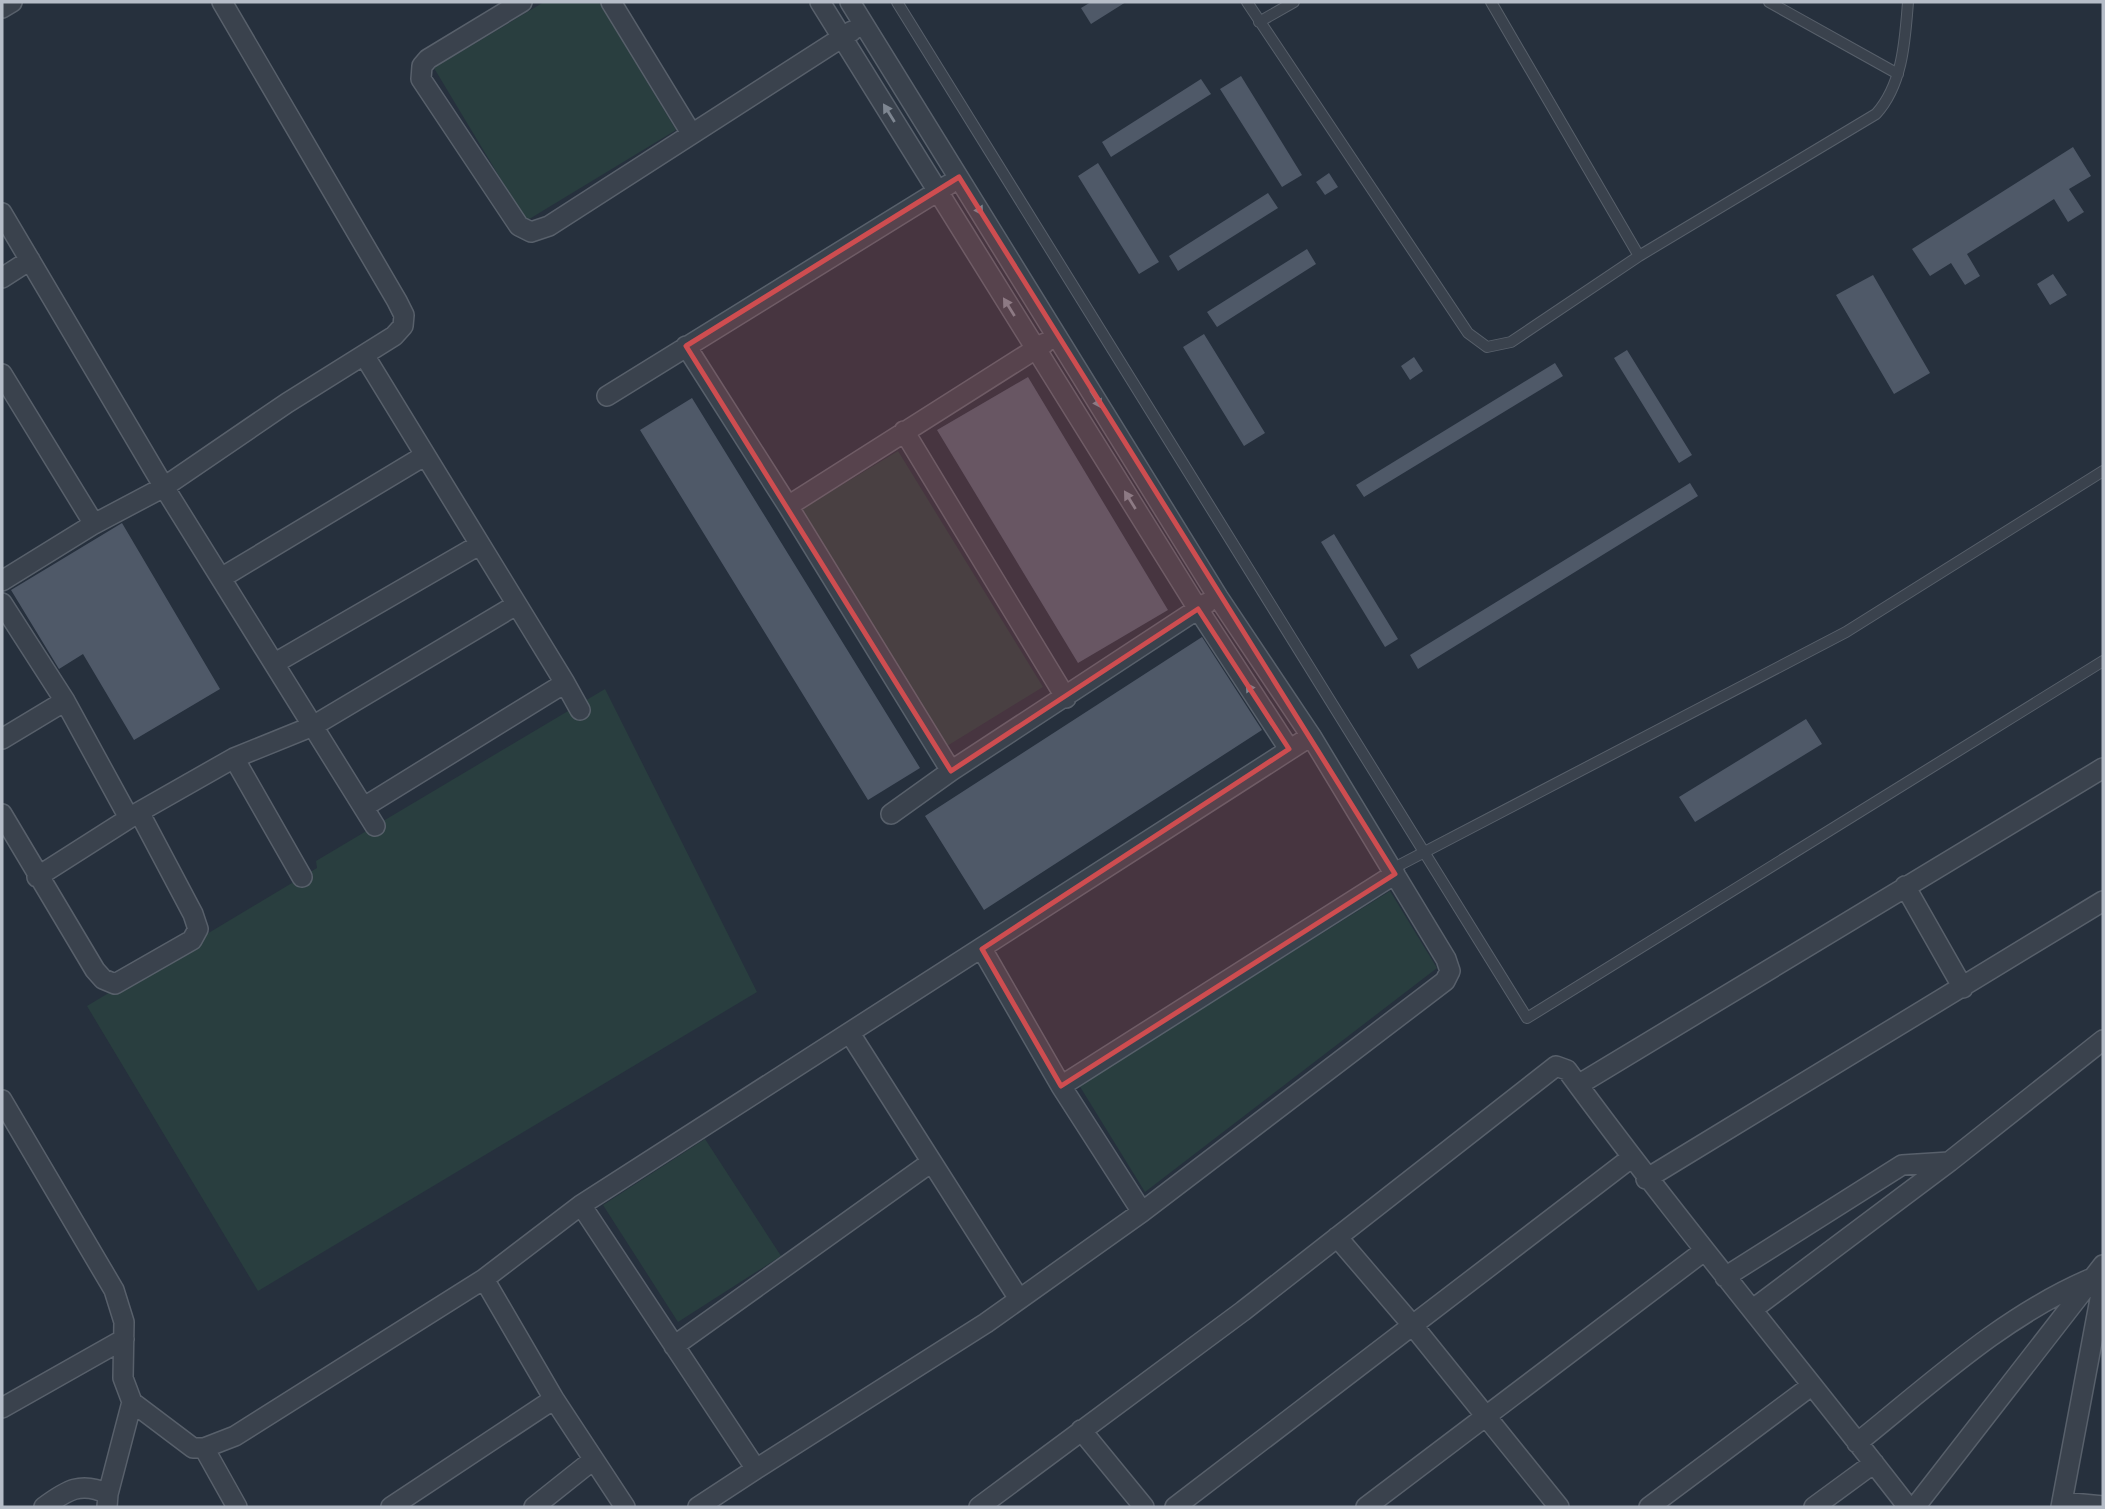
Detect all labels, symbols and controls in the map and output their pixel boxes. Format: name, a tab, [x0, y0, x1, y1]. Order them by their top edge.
one-way arrow	[883, 104, 896, 123]
one-way arrow	[970, 196, 983, 215]
one-way arrow	[1003, 297, 1016, 316]
one-way arrow	[1090, 390, 1102, 409]
one-way arrow	[1123, 490, 1136, 509]
one-way arrow	[1246, 682, 1259, 701]

